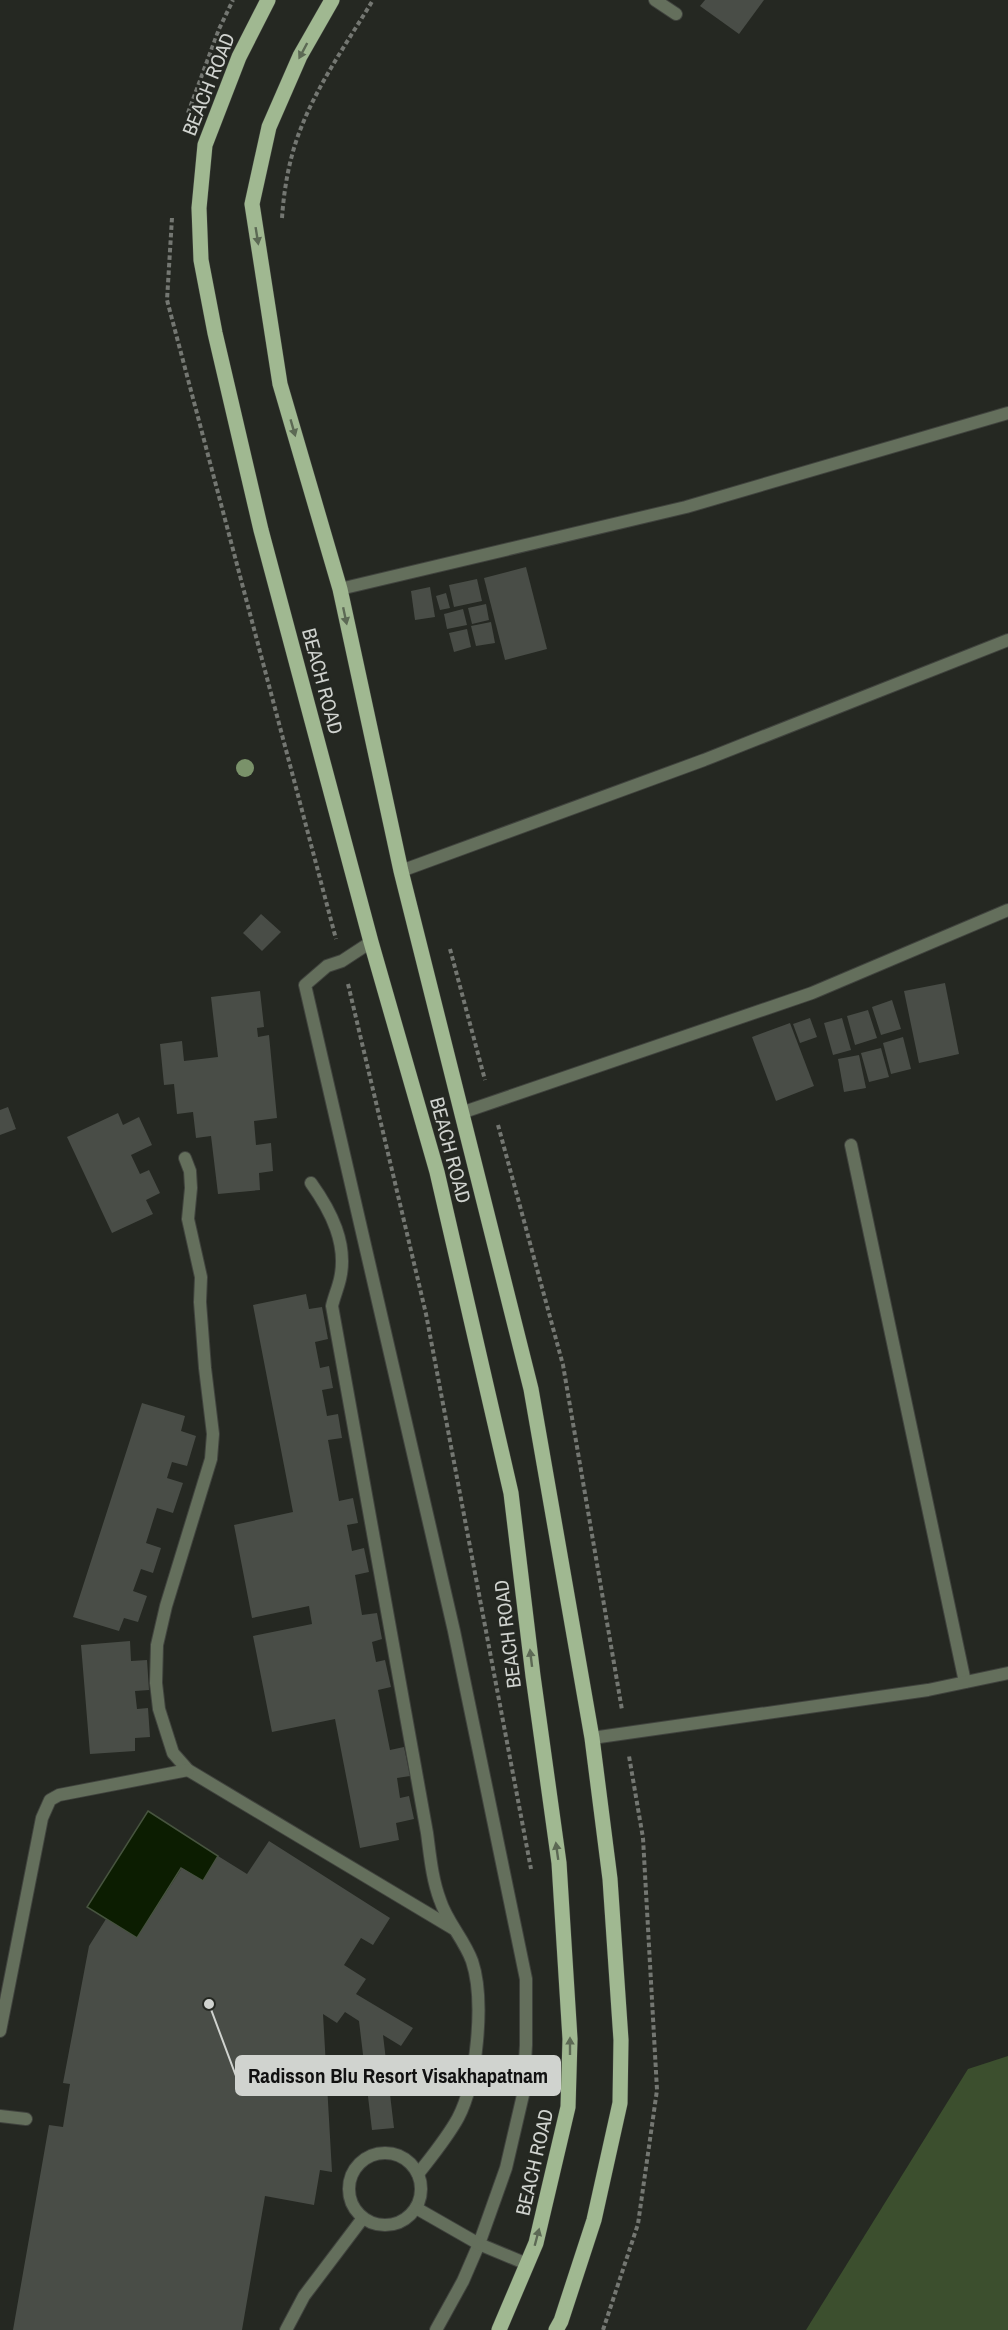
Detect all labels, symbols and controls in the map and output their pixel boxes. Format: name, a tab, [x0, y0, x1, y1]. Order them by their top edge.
street label: BEACH ROAD	[175, 29, 241, 139]
one-way arrow	[298, 43, 308, 60]
one-way arrow	[253, 227, 262, 246]
one-way arrow	[289, 419, 298, 437]
one-way arrow	[341, 606, 351, 625]
street label: BEACH ROAD	[296, 625, 350, 737]
street label: BEACH ROAD	[424, 1094, 478, 1206]
street label: BEACH ROAD	[487, 1579, 527, 1689]
one-way arrow	[526, 1648, 536, 1667]
one-way arrow	[552, 1842, 562, 1861]
one-way arrow	[565, 2036, 575, 2055]
callout: Radisson Blu Resort Visakhapatnam	[236, 2056, 560, 2095]
text: Radisson Blu Resort Visakhapatnam	[248, 2061, 548, 2090]
street label: BEACH ROAD	[509, 2106, 559, 2218]
one-way arrow	[533, 2228, 542, 2246]

